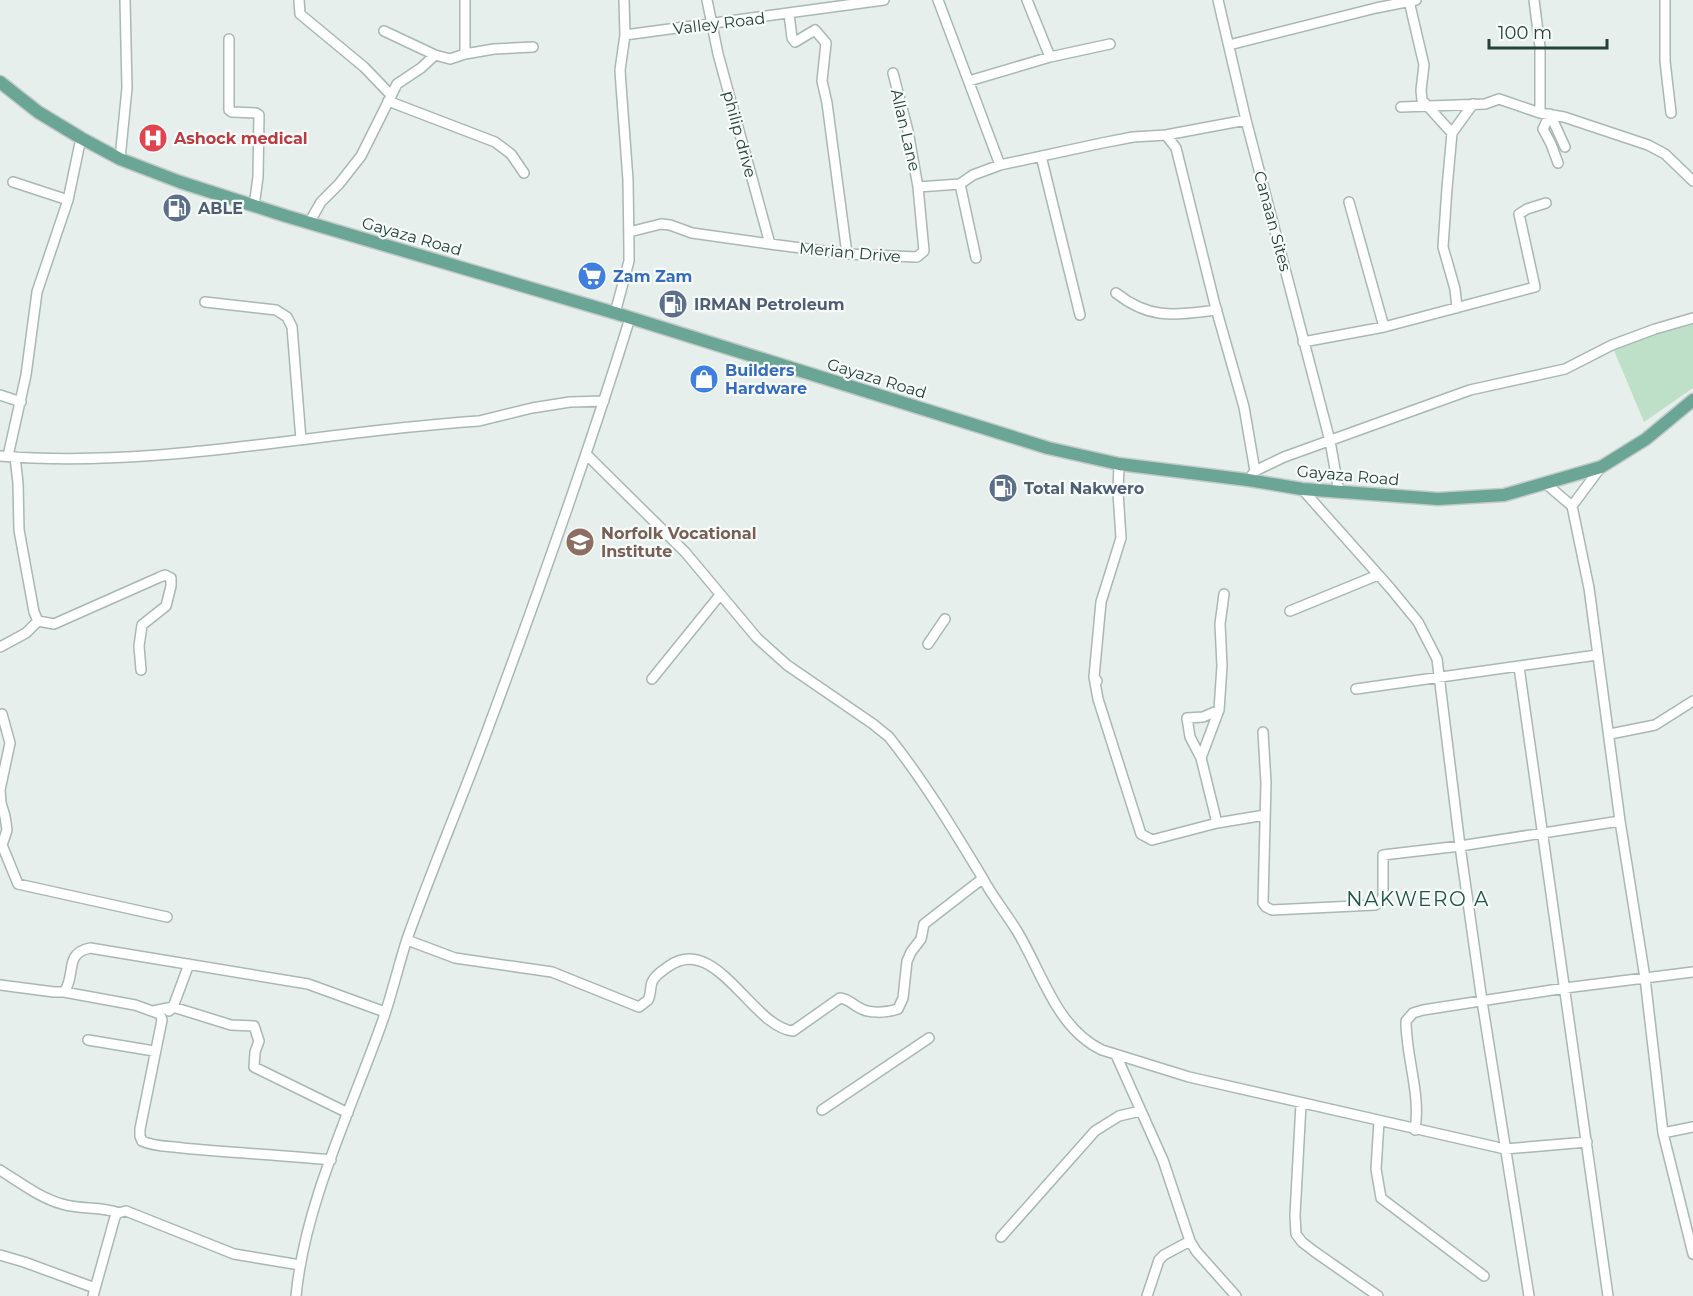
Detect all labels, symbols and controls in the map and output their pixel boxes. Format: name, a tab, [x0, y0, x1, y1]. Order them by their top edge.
street label: Valley Road	[672, 8, 766, 39]
scale bar	[1489, 12, 1608, 50]
text: 100 m	[1498, 22, 1552, 44]
street label: Allan Lane	[887, 87, 924, 173]
street label: philip drive	[719, 89, 760, 180]
hospital icon: Ashock medical	[137, 122, 169, 154]
place label: Ashock medical	[173, 129, 308, 148]
street label: Canaan Sites	[1250, 169, 1295, 274]
fuel station icon: ABLE	[161, 192, 193, 224]
place label: ABLE	[197, 199, 243, 218]
street label: Gayaza Road	[360, 213, 464, 260]
street label: Merian Drive	[798, 239, 902, 266]
supermarket icon: Zam Zam	[576, 260, 608, 292]
place label: Zam Zam	[613, 267, 692, 286]
fuel station icon: IRMAN Petroleum	[657, 288, 689, 320]
place label: IRMAN Petroleum	[694, 295, 845, 314]
street label: Gayaza Road	[825, 354, 929, 403]
place label: Builders Hardware	[725, 361, 807, 398]
shop icon: Builders Hardware	[688, 363, 720, 395]
street label: Gayaza Road	[1296, 462, 1400, 489]
fuel station icon: Total Nakwero	[987, 472, 1019, 504]
place label: Total Nakwero	[1024, 479, 1144, 498]
place label: Norfolk Vocational Institute	[601, 524, 757, 561]
school or university icon: Norfolk Vocational Institute	[564, 526, 596, 558]
district label: NAKWERO A	[1346, 887, 1490, 911]

